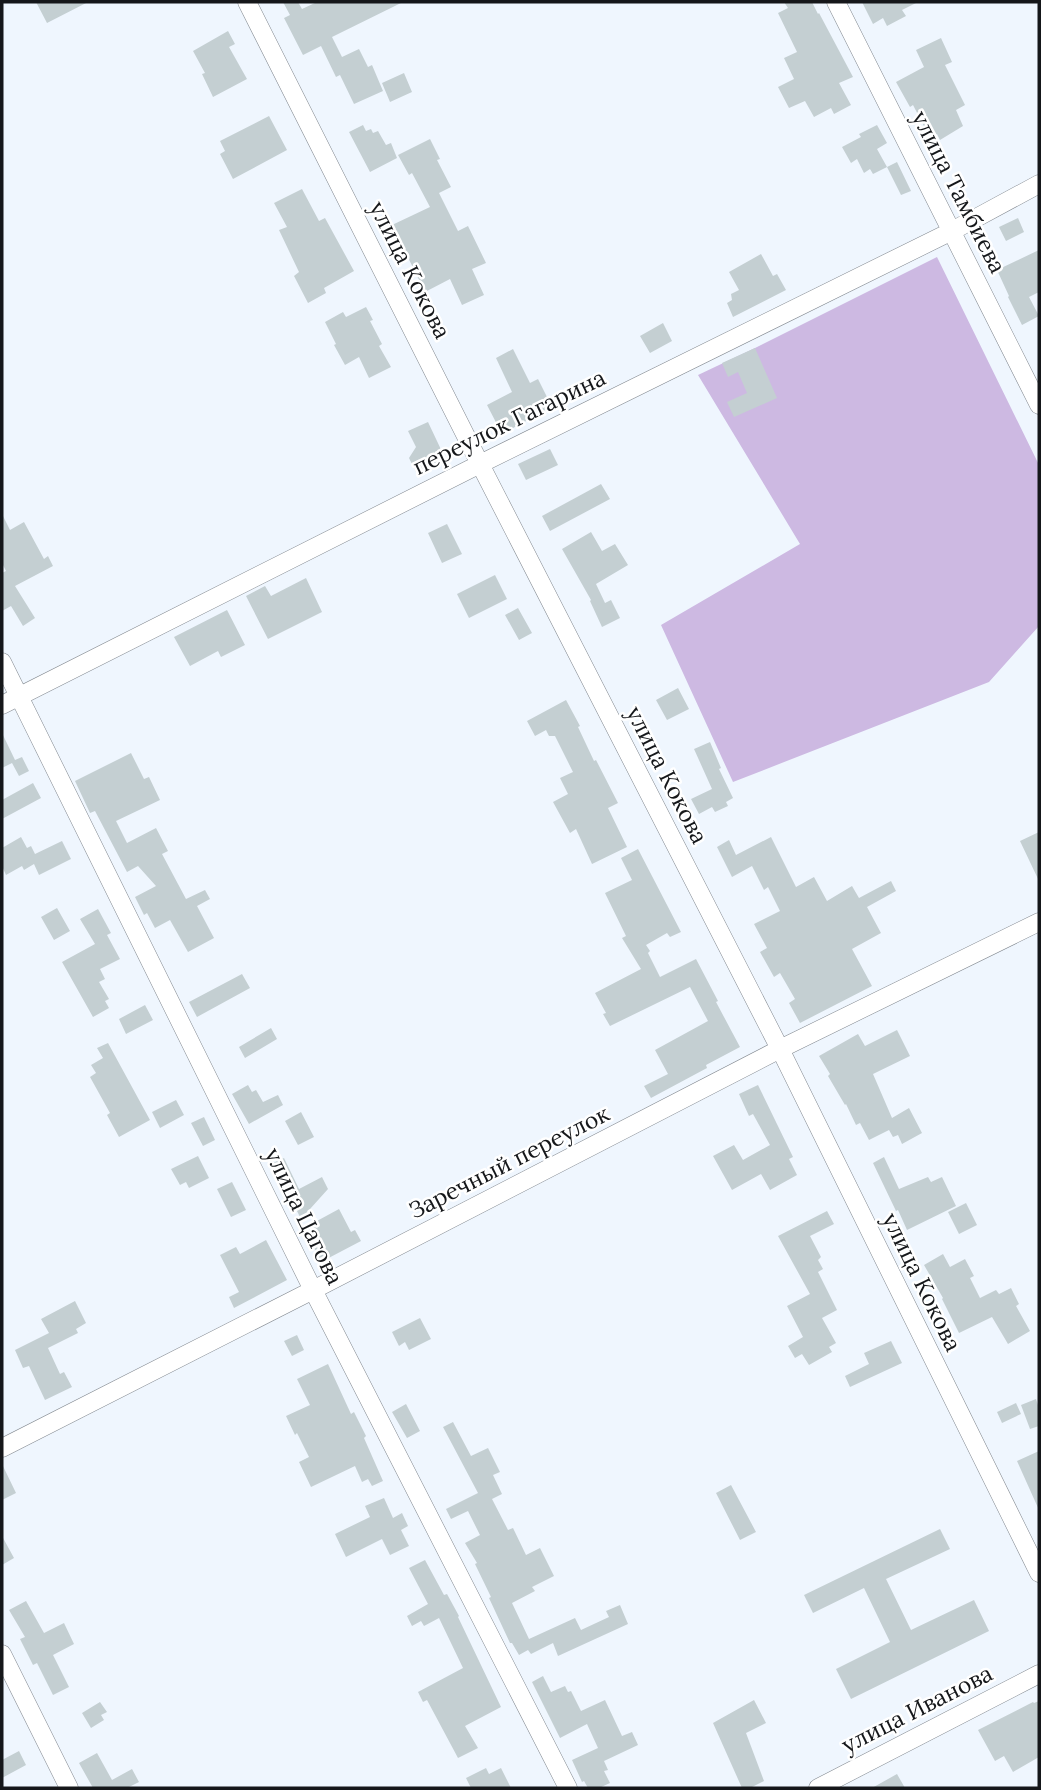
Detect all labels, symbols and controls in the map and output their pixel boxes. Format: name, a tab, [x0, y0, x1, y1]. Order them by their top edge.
street label: улица Тамбиева	[906, 106, 1013, 278]
street label: улица Кокова	[363, 196, 458, 344]
street label: переулок Гагарина	[408, 362, 610, 481]
street label: улица Кокова	[620, 701, 715, 849]
street label: Заречный переулок	[404, 1098, 614, 1225]
street label: улица Цагова	[259, 1143, 350, 1289]
street label: улица Кокова	[876, 1208, 969, 1356]
street label: улица Иванова	[836, 1658, 997, 1759]

